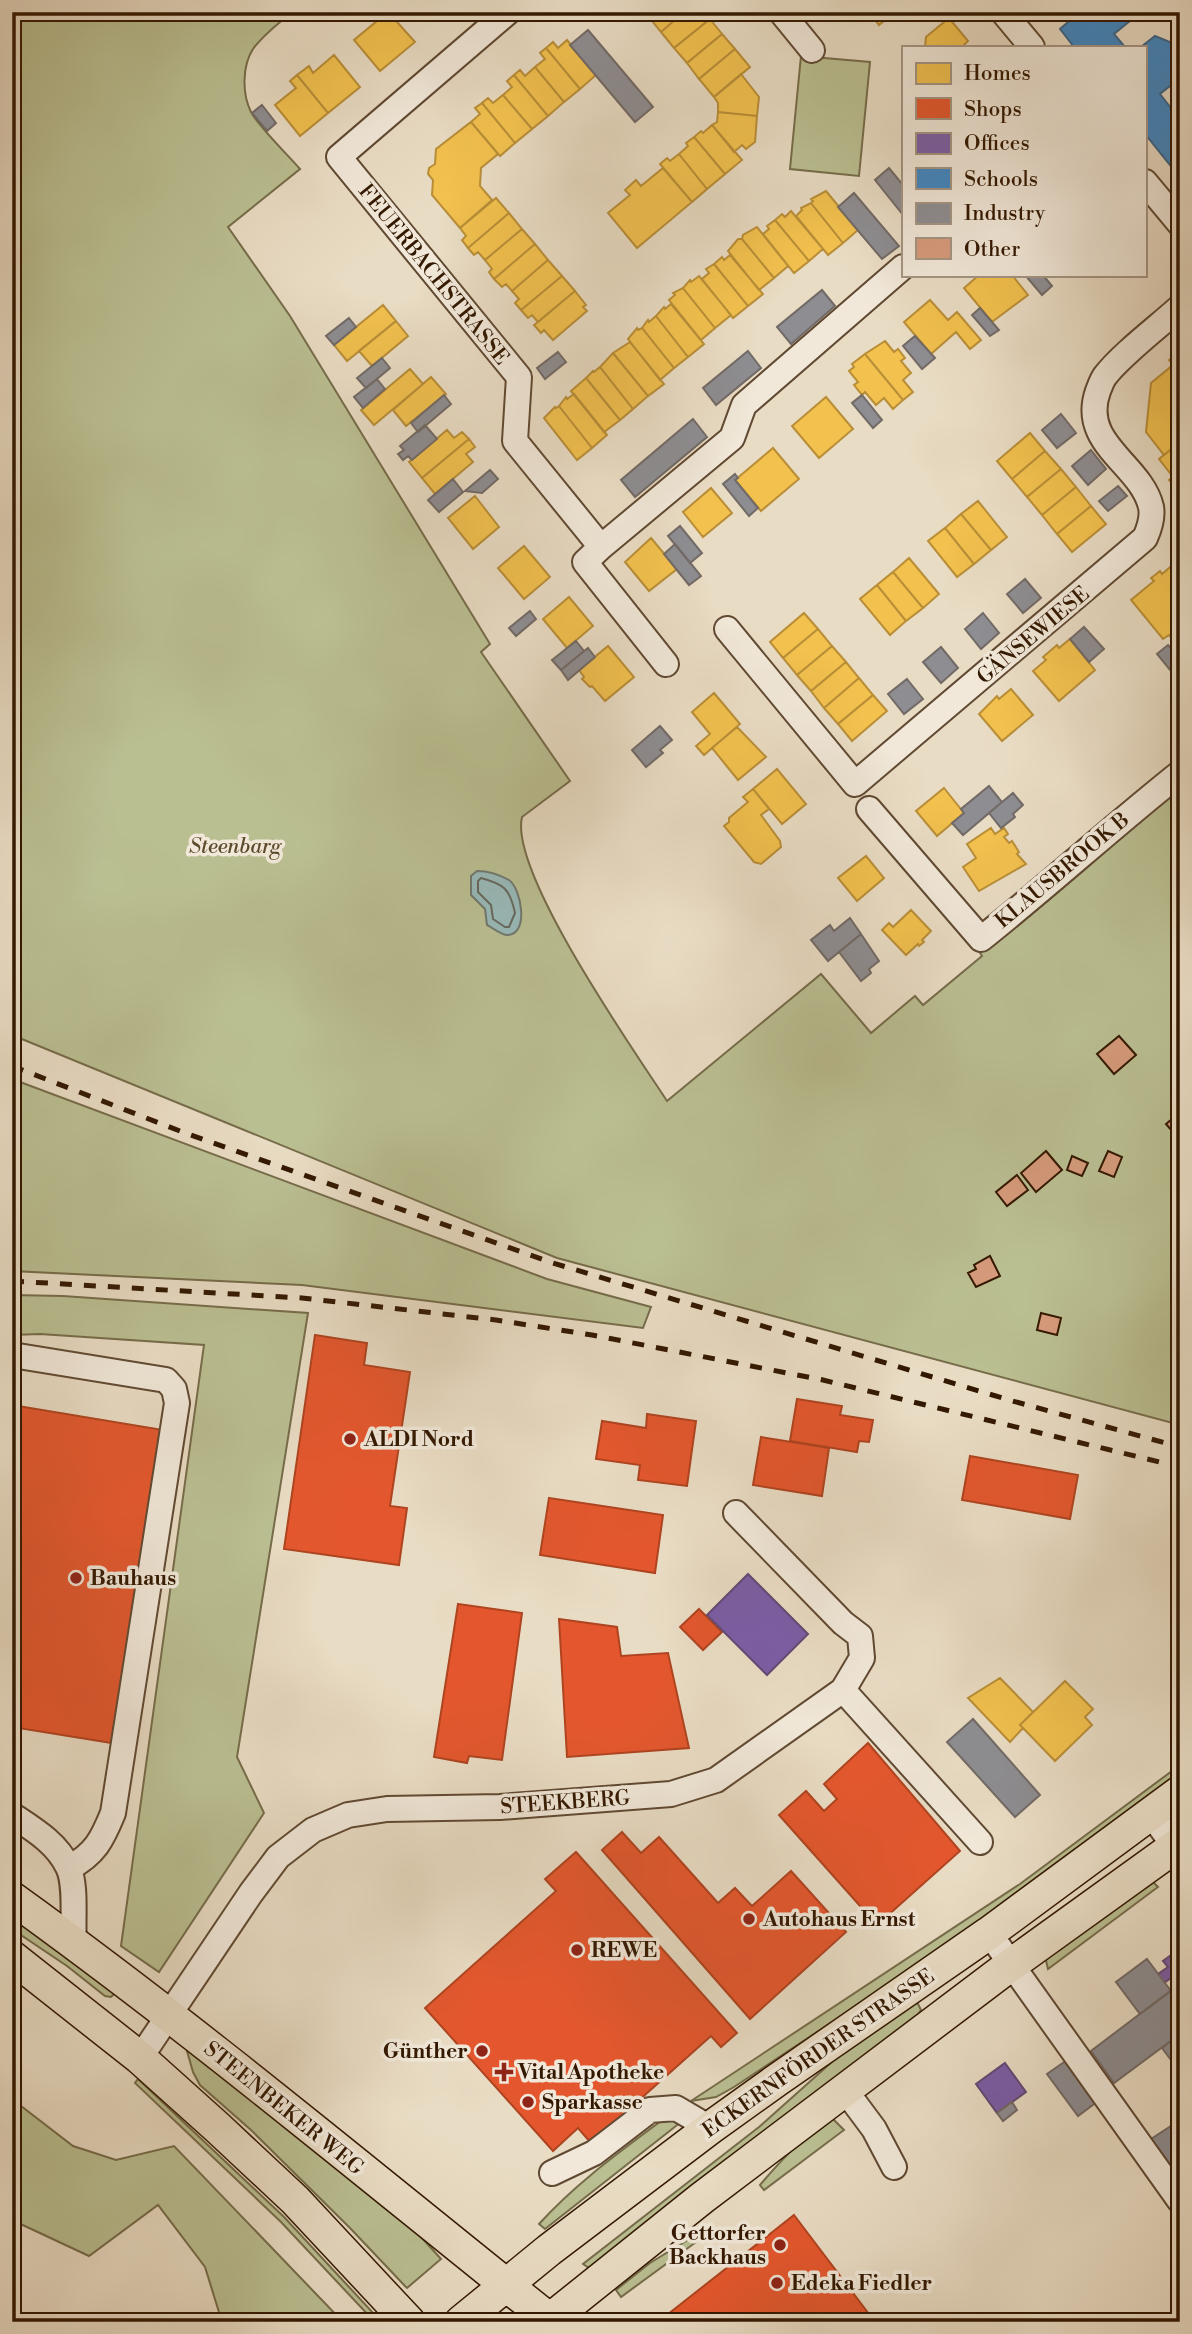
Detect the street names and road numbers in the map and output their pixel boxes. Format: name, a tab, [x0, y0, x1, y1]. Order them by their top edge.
street label: FEUERBACHSTRASSE	[352, 179, 514, 370]
street label: GÄNSEWIESE	[971, 580, 1095, 690]
street label: KLAUSBROOK B	[990, 807, 1135, 934]
street label: STEEKBERG	[499, 1785, 631, 1821]
street label: ECKERNFÖRDER STRASSE	[696, 1962, 940, 2144]
street label: STEENBEKER WEG	[198, 2036, 369, 2182]

